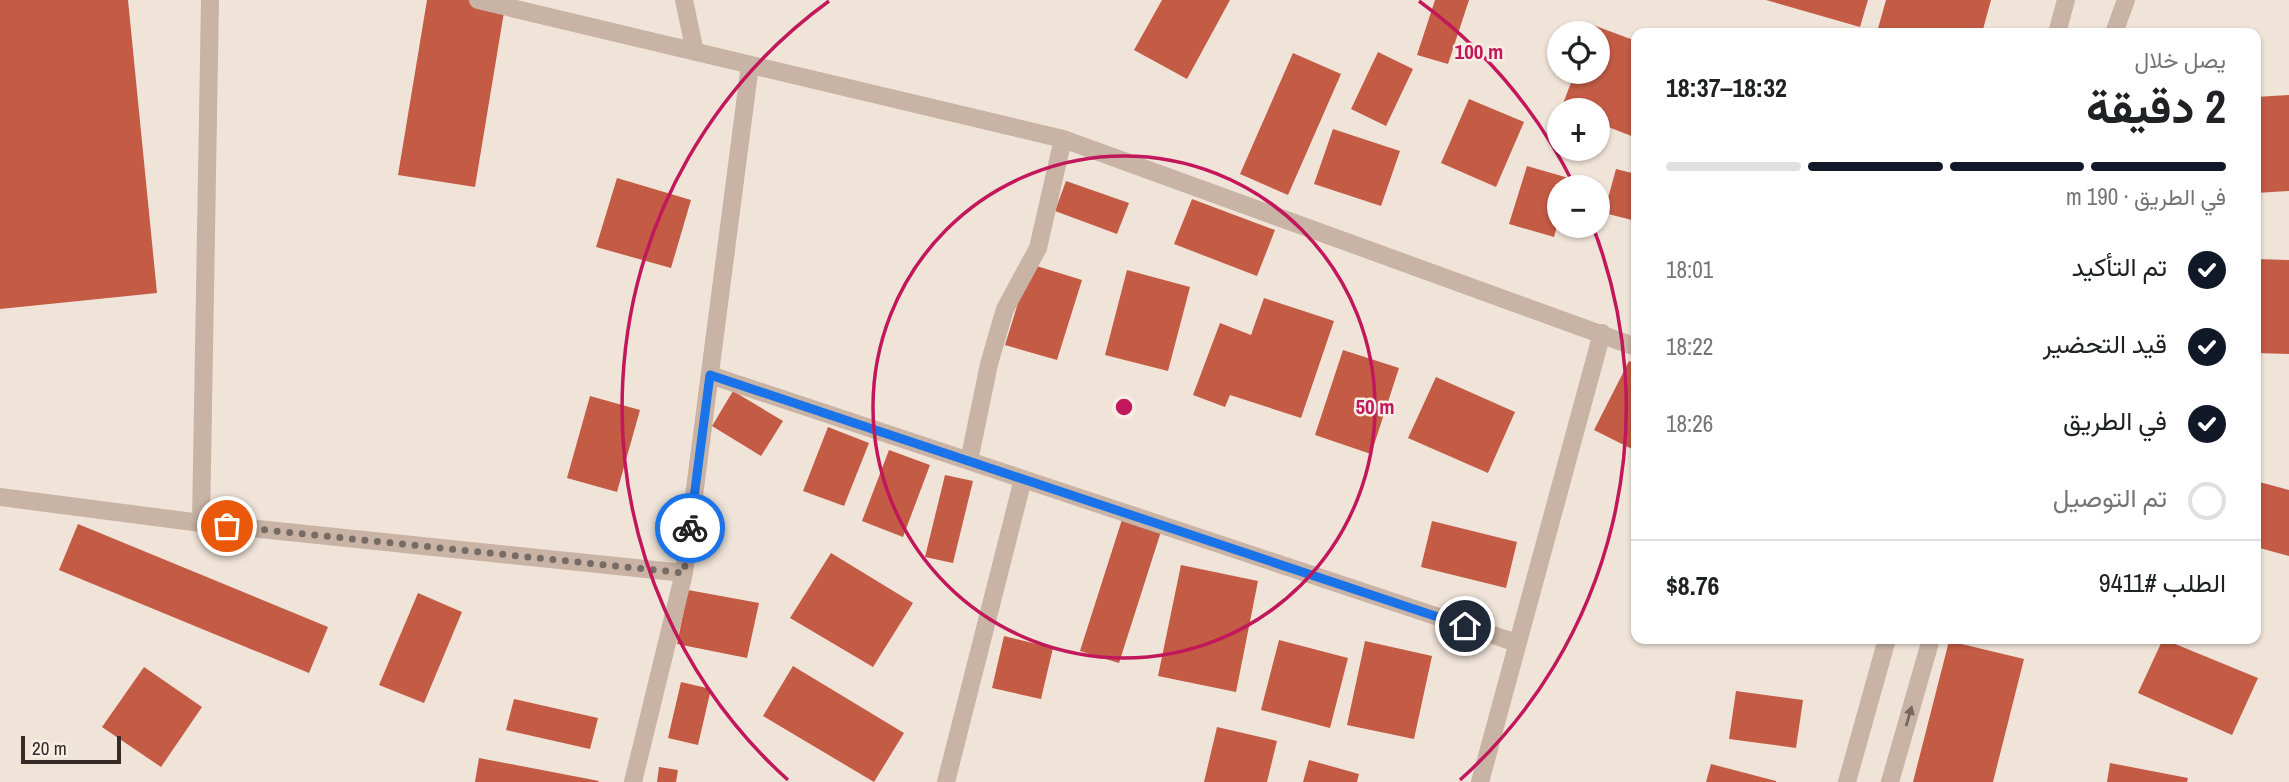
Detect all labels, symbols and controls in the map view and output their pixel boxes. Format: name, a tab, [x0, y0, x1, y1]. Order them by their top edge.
map controls	[1547, 21, 1610, 238]
button: locate	[1547, 21, 1610, 84]
text: 100 m	[1455, 37, 1503, 66]
text: يصل خلال	[2134, 44, 2226, 75]
text: 18:32–18:37	[1666, 70, 1787, 105]
text: 2 دقيقة	[2086, 75, 2226, 137]
button: +	[1547, 98, 1610, 161]
button: −	[1547, 175, 1610, 238]
text: في الطريق · 190 m	[2066, 181, 2226, 212]
text: تم التأكيد	[2072, 249, 2167, 284]
icon: check	[2188, 251, 2226, 289]
text: 18:01	[1666, 254, 1713, 285]
text: قيد التحضير	[2043, 326, 2167, 361]
icon: check	[2188, 328, 2226, 366]
text: 18:22	[1666, 331, 1713, 362]
text: 50 m	[1355, 392, 1395, 421]
centre of rings	[1112, 395, 1136, 419]
text: في الطريق	[2063, 403, 2167, 438]
icon: check	[2188, 405, 2226, 443]
text: 18:26	[1666, 408, 1713, 439]
text: تم التوصيل	[2053, 480, 2167, 515]
courier	[655, 493, 725, 563]
pin	[197, 496, 257, 556]
icon: bag	[208, 507, 246, 545]
icon: bike	[671, 509, 709, 547]
text: الطلب #9411	[2099, 565, 2226, 600]
text: $8.76	[1666, 568, 1719, 603]
pin	[1435, 596, 1495, 656]
icon: home	[1446, 607, 1484, 645]
one-way arrow	[1904, 706, 1914, 727]
scale bar	[21, 733, 121, 765]
text: 20 m	[32, 735, 67, 761]

